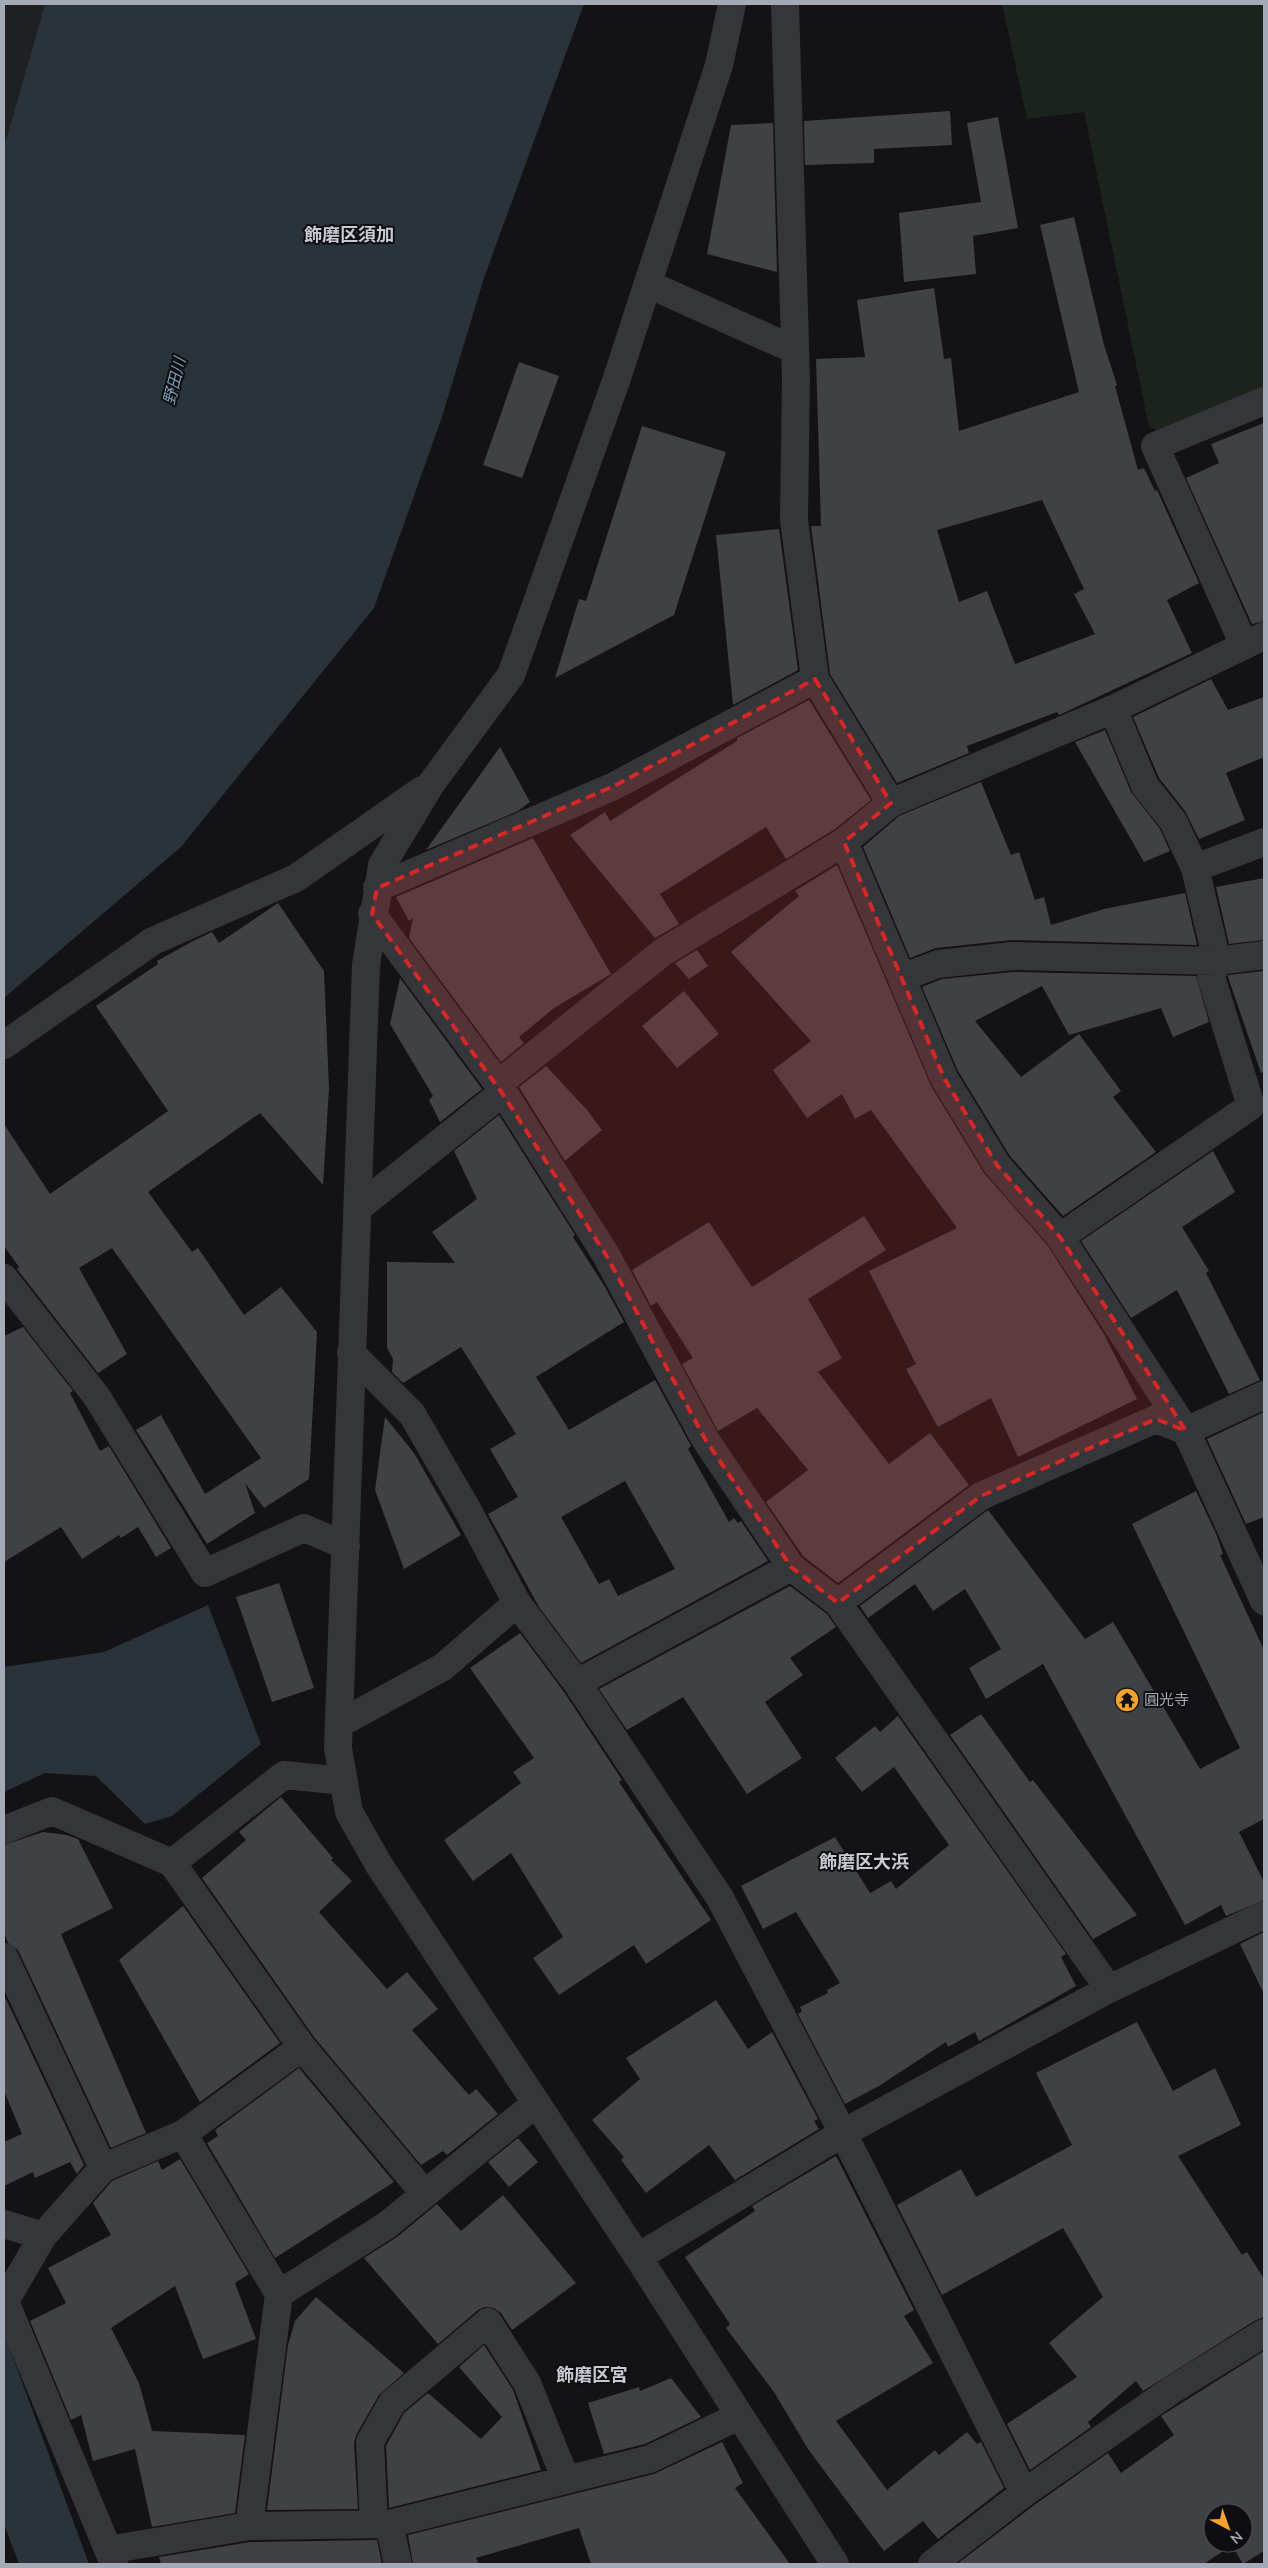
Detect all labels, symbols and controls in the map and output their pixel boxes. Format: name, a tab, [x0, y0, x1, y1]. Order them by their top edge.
district label: 飾磨区須加	[304, 223, 394, 247]
water label: 野田川	[158, 353, 192, 407]
temple icon: 圓光寺	[1114, 1687, 1140, 1713]
place label: 圓光寺	[1144, 1690, 1189, 1710]
district label: 飾磨区大浜	[819, 1850, 909, 1874]
district label: 飾磨区宮	[556, 2363, 628, 2387]
north arrow	[1203, 2503, 1253, 2553]
text: N	[1226, 2527, 1246, 2548]

